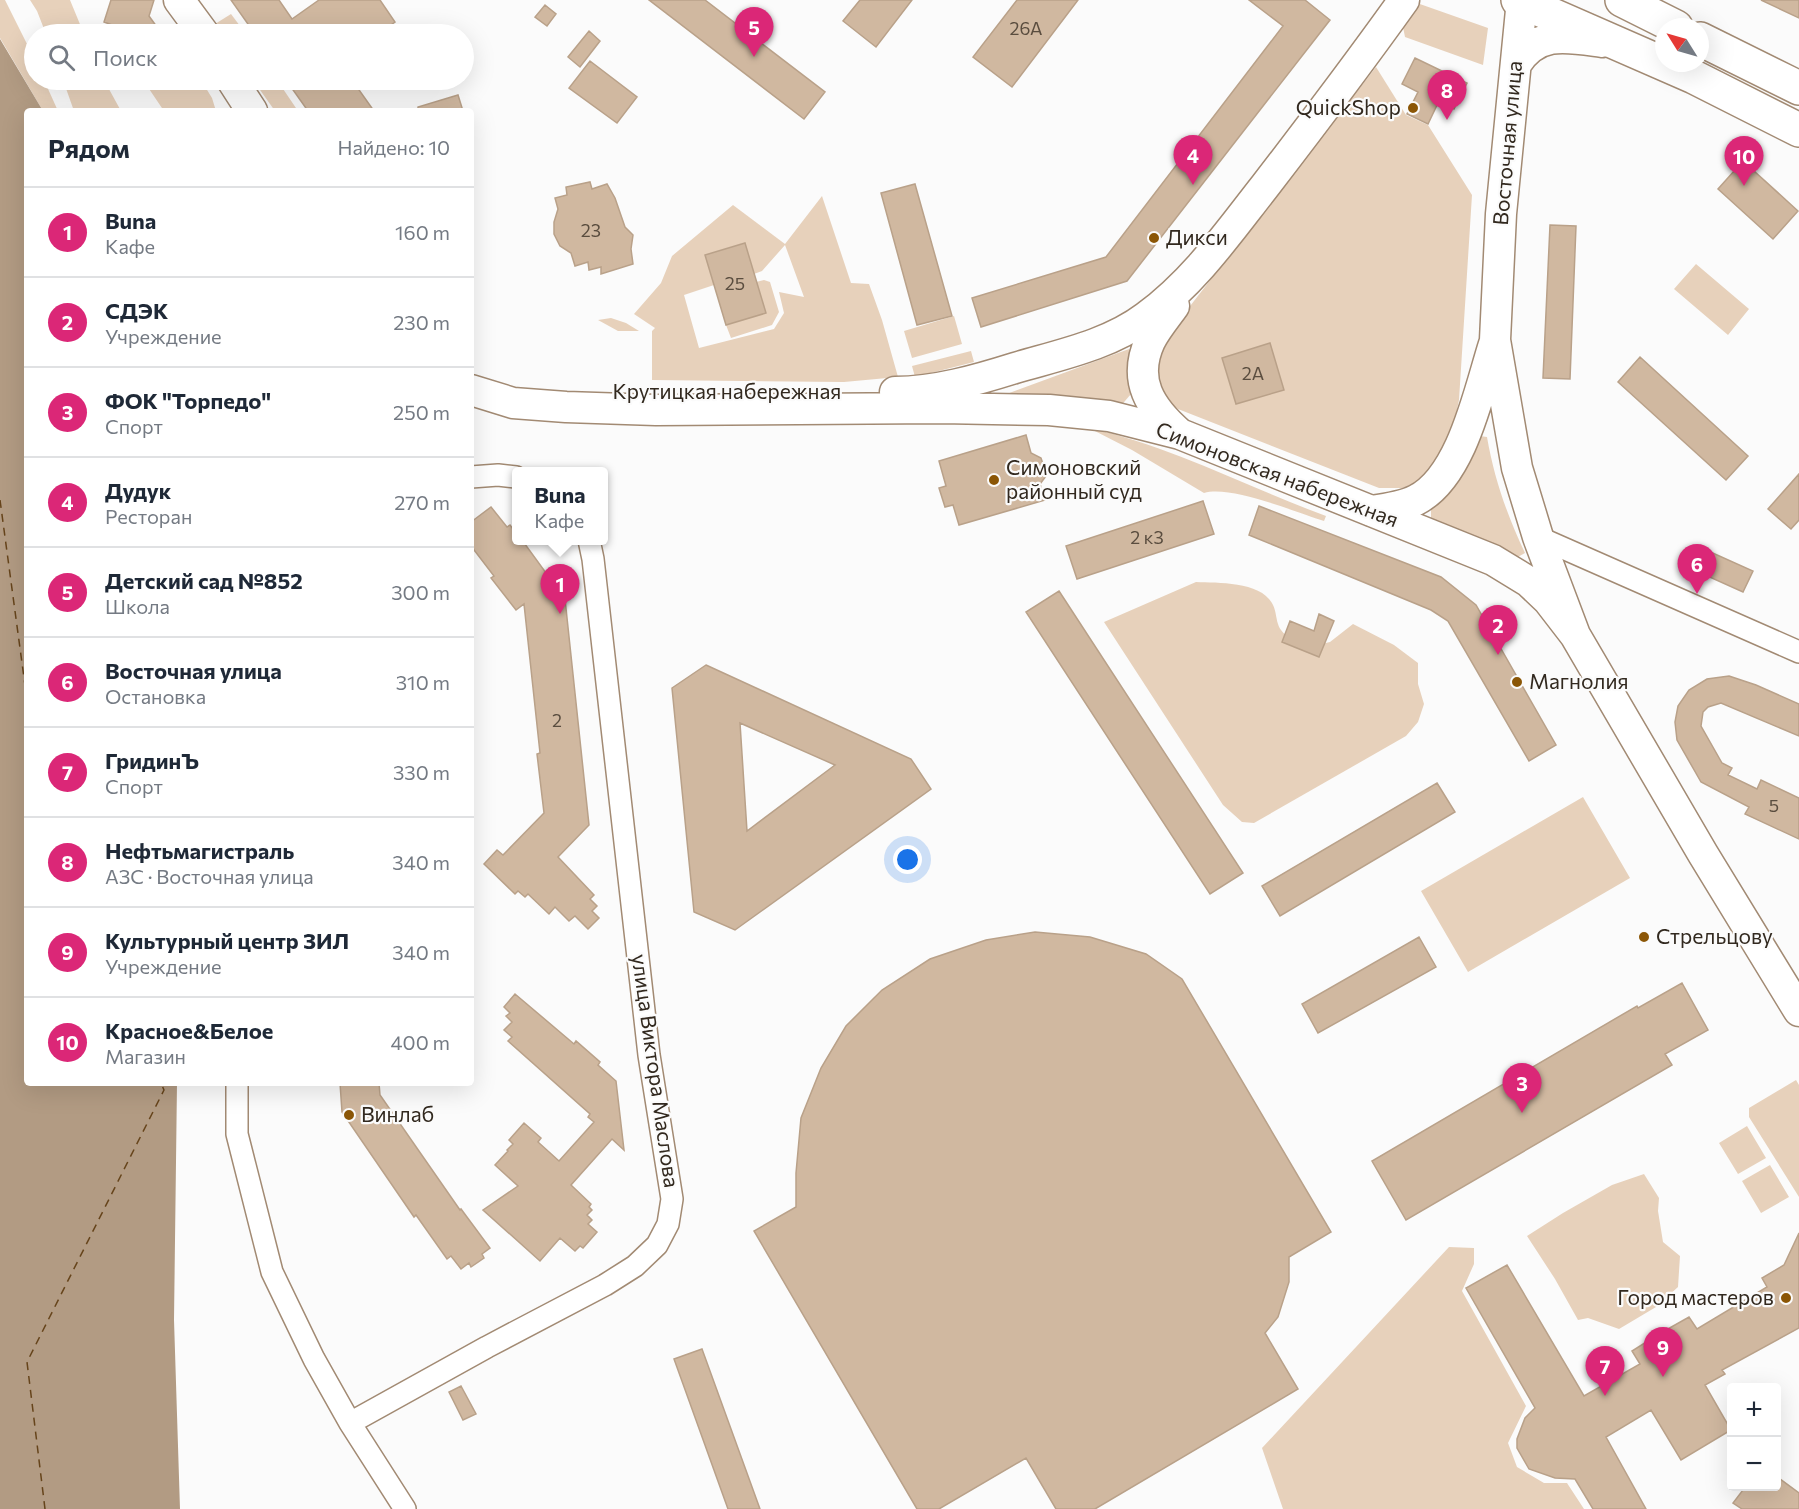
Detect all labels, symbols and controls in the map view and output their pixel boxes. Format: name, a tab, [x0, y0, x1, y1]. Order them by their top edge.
pin: 5	[734, 8, 774, 57]
house number: 26А	[1010, 17, 1042, 39]
north arrow	[1655, 18, 1709, 72]
search box	[24, 24, 474, 90]
icon: search	[45, 41, 78, 74]
text: Поиск	[93, 44, 158, 71]
street label: Восточная улица	[1487, 59, 1526, 226]
pin: 8	[1428, 70, 1466, 120]
place label: QuickShop	[1296, 94, 1401, 119]
marker: QuickShop	[1406, 101, 1420, 115]
text: Рядом	[48, 132, 130, 163]
text: Найдено: 10	[337, 135, 450, 159]
pin: 4	[1174, 136, 1212, 185]
pin: 10	[1724, 136, 1764, 186]
text: Buna	[105, 207, 156, 234]
house number: 23	[581, 219, 601, 241]
text: 1	[63, 220, 72, 244]
text: 160 m	[395, 220, 450, 244]
place label: Дикси	[1166, 224, 1228, 249]
marker: Дикси	[1147, 231, 1161, 245]
text: Кафе	[105, 234, 155, 258]
house number: 25	[725, 272, 745, 294]
text: СДЭК	[105, 297, 168, 324]
text: 2	[62, 310, 73, 334]
text: 230 m	[393, 310, 450, 334]
text: Учреждение	[105, 324, 222, 348]
house number: 2А	[1242, 362, 1264, 384]
street label: Крутицкая набережная	[613, 378, 841, 403]
text: ФОК "Торпедо"	[105, 387, 271, 414]
text: 3	[62, 400, 73, 424]
text: 250 m	[393, 400, 450, 424]
text: Спорт	[105, 414, 163, 438]
street label: Симоновская набережная	[1153, 416, 1402, 531]
place label: Симоновский районный суд	[1006, 454, 1142, 503]
popup	[512, 467, 608, 545]
marker: Симоновский районный суд	[987, 473, 1001, 487]
text: Дудук	[105, 477, 171, 504]
text: Buna	[534, 481, 586, 508]
text: 4	[61, 490, 74, 514]
text: 270 m	[394, 490, 450, 514]
text: Ресторан	[105, 504, 192, 528]
text: Кафе	[534, 508, 584, 532]
house number: 2 к3	[1130, 526, 1164, 548]
pin: 6	[1678, 544, 1716, 594]
pin: 1	[540, 564, 580, 614]
text: Детский сад №852	[105, 567, 303, 594]
text: 5	[62, 580, 73, 604]
text: 300 m	[391, 580, 450, 604]
text: Школа	[105, 594, 170, 618]
pin: 2	[1478, 606, 1518, 655]
text: Восточная улица	[105, 657, 282, 684]
place label: Магнолия	[1529, 668, 1629, 693]
text: 6	[61, 670, 74, 694]
text: 310 m	[396, 670, 450, 694]
marker: Магнолия	[1510, 675, 1524, 689]
text: Остановка	[105, 684, 206, 708]
house number: 2	[552, 709, 562, 731]
text: ГридинЪ	[105, 747, 199, 774]
text: 7	[62, 760, 73, 784]
text: 330 m	[393, 760, 450, 784]
text: Спорт	[105, 774, 163, 798]
house number: 5	[1769, 794, 1779, 816]
text: Нефтьмагистраль	[105, 837, 294, 864]
your location	[893, 845, 922, 874]
text: 8	[61, 850, 74, 874]
text: 340 m	[392, 850, 450, 874]
text: АЗС · Восточная улица	[105, 864, 314, 888]
place label: Стрельцову	[1656, 923, 1773, 948]
text: Культурный центр ЗИЛ	[105, 927, 349, 954]
marker: Стрельцову	[1637, 930, 1651, 944]
text: 9	[61, 940, 74, 964]
text: 340 m	[392, 940, 450, 964]
street label: улица Виктора Маслова	[628, 952, 685, 1189]
text: Учреждение	[105, 954, 222, 978]
text: Красное&Белое	[105, 1017, 273, 1044]
text: 10	[56, 1030, 79, 1054]
text: 400 m	[391, 1030, 450, 1054]
text: Магазин	[105, 1044, 186, 1068]
pin: 3	[1502, 1064, 1541, 1113]
place label: Винлаб	[361, 1101, 434, 1126]
marker: Винлаб	[342, 1108, 356, 1122]
place label: Город мастеров	[1617, 1284, 1774, 1309]
marker: Город мастеров	[1779, 1291, 1793, 1305]
pin: 9	[1644, 1328, 1682, 1377]
pin: 7	[1586, 1346, 1624, 1396]
map controls	[1727, 1383, 1781, 1491]
button: +	[1727, 1383, 1781, 1437]
button: −	[1727, 1437, 1781, 1491]

